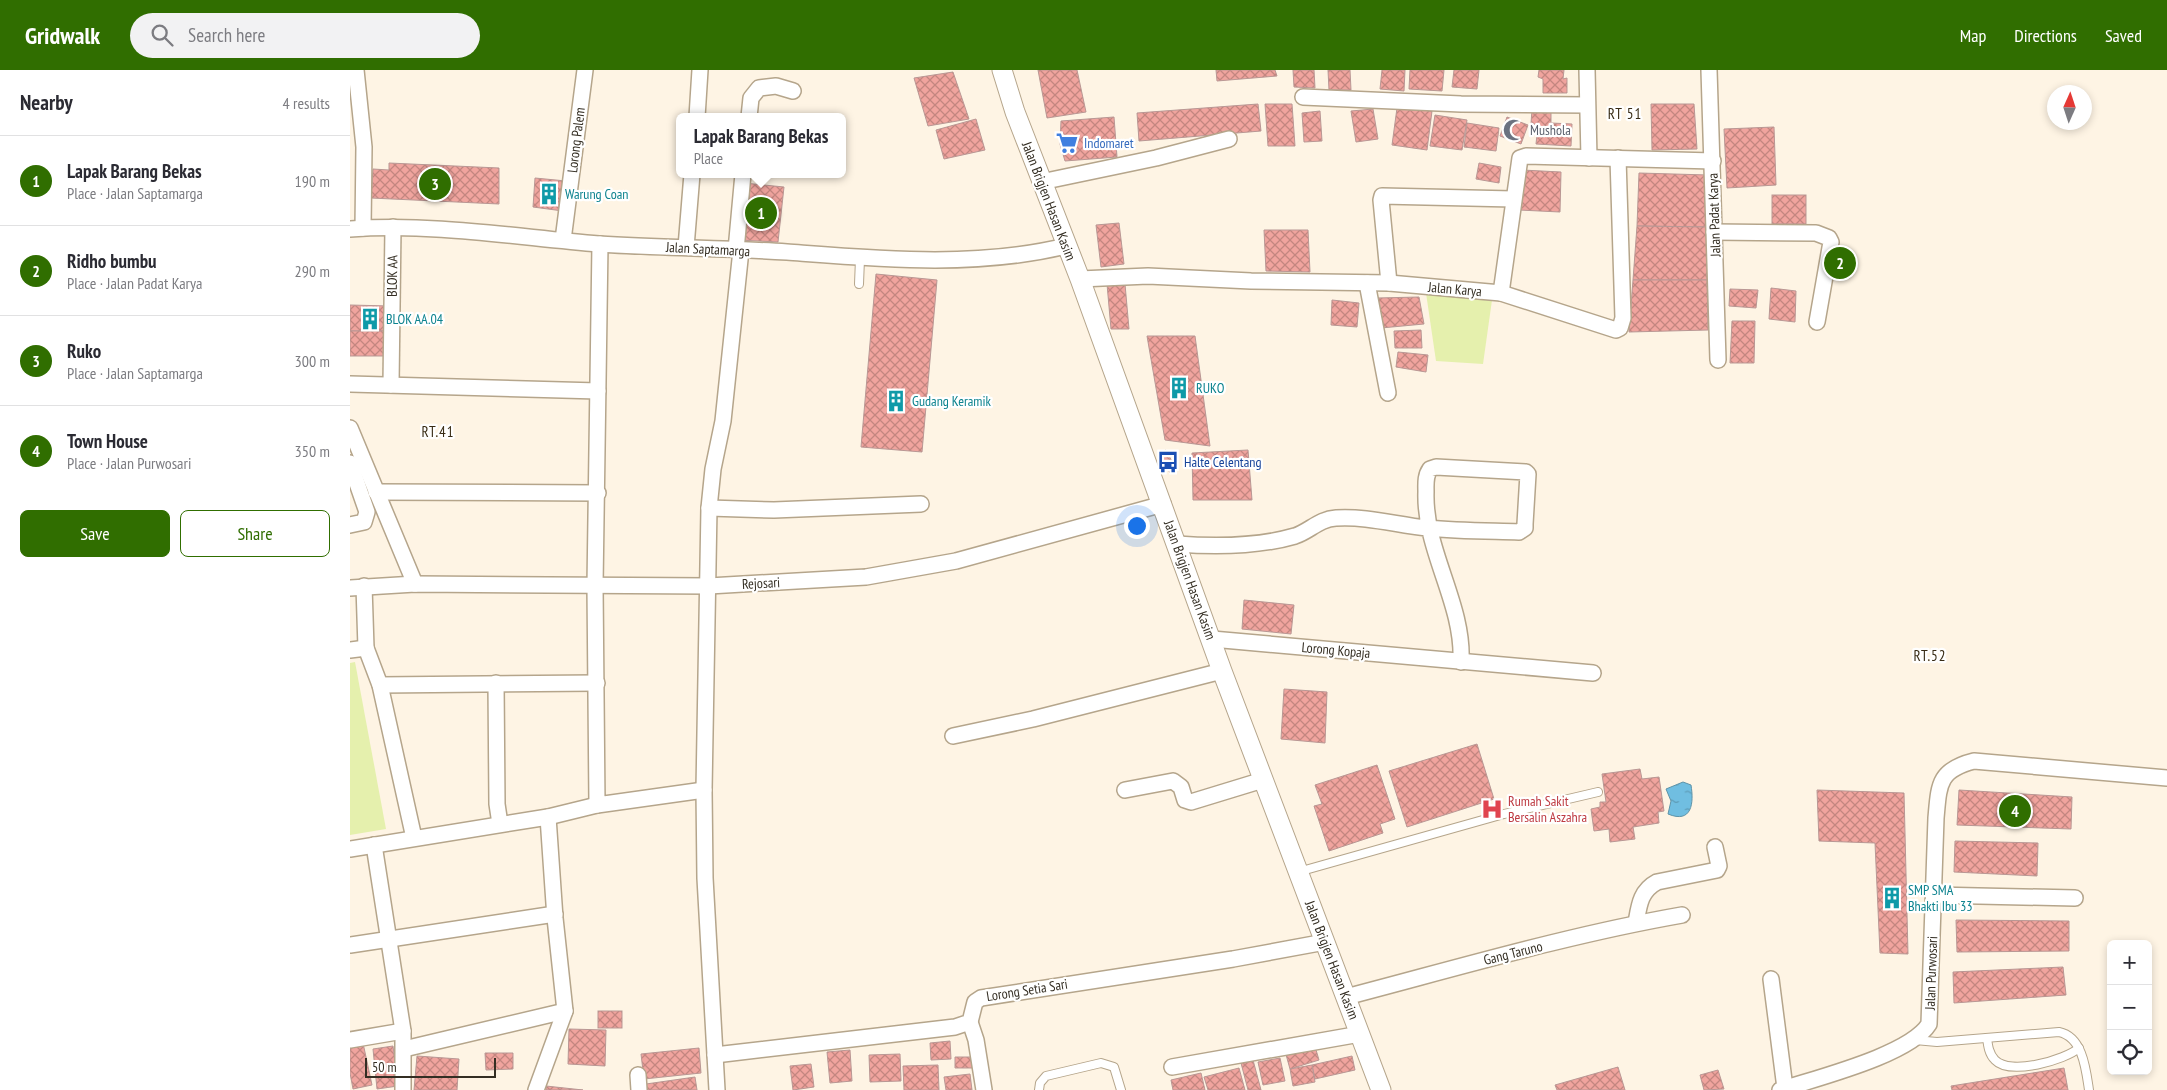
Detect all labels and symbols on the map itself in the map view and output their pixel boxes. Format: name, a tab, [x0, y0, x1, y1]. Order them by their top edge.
north arrow	[2047, 85, 2092, 130]
district label: RT 51	[1608, 104, 1642, 123]
street label: Lorong Palem	[563, 106, 589, 174]
mosque icon: Mushola	[1501, 117, 1527, 143]
place label: Mushola	[1530, 121, 1571, 139]
supermarket icon: Indomaret	[1054, 130, 1080, 156]
place label: Indomaret	[1084, 134, 1134, 152]
street label: Jalan Brigjen Hasan Kasim	[1018, 138, 1080, 263]
pin: 3	[419, 165, 451, 203]
street label: Jalan Padat Karya	[1704, 173, 1724, 258]
building icon: Warung Coan	[536, 181, 562, 207]
place label: Warung Coan	[565, 185, 628, 203]
pin: 1	[745, 194, 777, 232]
street label: Jalan Saptamarga	[664, 238, 751, 260]
pin: 2	[1824, 244, 1856, 282]
street label: BLOK AA	[383, 255, 401, 297]
street label: Jalan Karya	[1426, 278, 1483, 300]
building icon: BLOK AA.04	[357, 306, 383, 332]
place label: BLOK AA.04	[386, 310, 444, 328]
building icon: RUKO	[1166, 375, 1192, 401]
place label: RUKO	[1196, 379, 1225, 397]
building icon: Gudang Keramik	[883, 388, 909, 414]
place label: Gudang Keramik	[912, 392, 992, 410]
district label: RT.41	[421, 422, 455, 441]
bus stop icon: Halte Celentang	[1155, 449, 1181, 475]
place label: Halte Celentang	[1184, 453, 1262, 471]
your location	[1124, 513, 1150, 539]
street label: Jalan Brigjen Hasan Kasim	[1160, 517, 1220, 642]
street label: Rejosari	[741, 573, 781, 593]
street label: Lorong Kopaja	[1301, 638, 1371, 662]
district label: RT.52	[1913, 646, 1947, 665]
place label: Rumah Sakit Bersalin Aszahra	[1508, 792, 1587, 826]
pin: 4	[1999, 792, 2031, 830]
hospital icon: Rumah Sakit Bersalin Aszahra	[1479, 796, 1505, 822]
place label: SMP SMA Bhakti Ibu 33	[1908, 881, 1973, 915]
building icon: SMP SMA Bhakti Ibu 33	[1879, 885, 1905, 911]
street label: Jalan Brigjen Hasan Kasim	[1301, 897, 1363, 1022]
street label: Jalan Purwosari	[1921, 936, 1941, 1011]
street label: Gang Taruno	[1482, 937, 1544, 969]
street label: Lorong Setia Sari	[985, 975, 1069, 1005]
scale bar	[365, 1055, 496, 1078]

